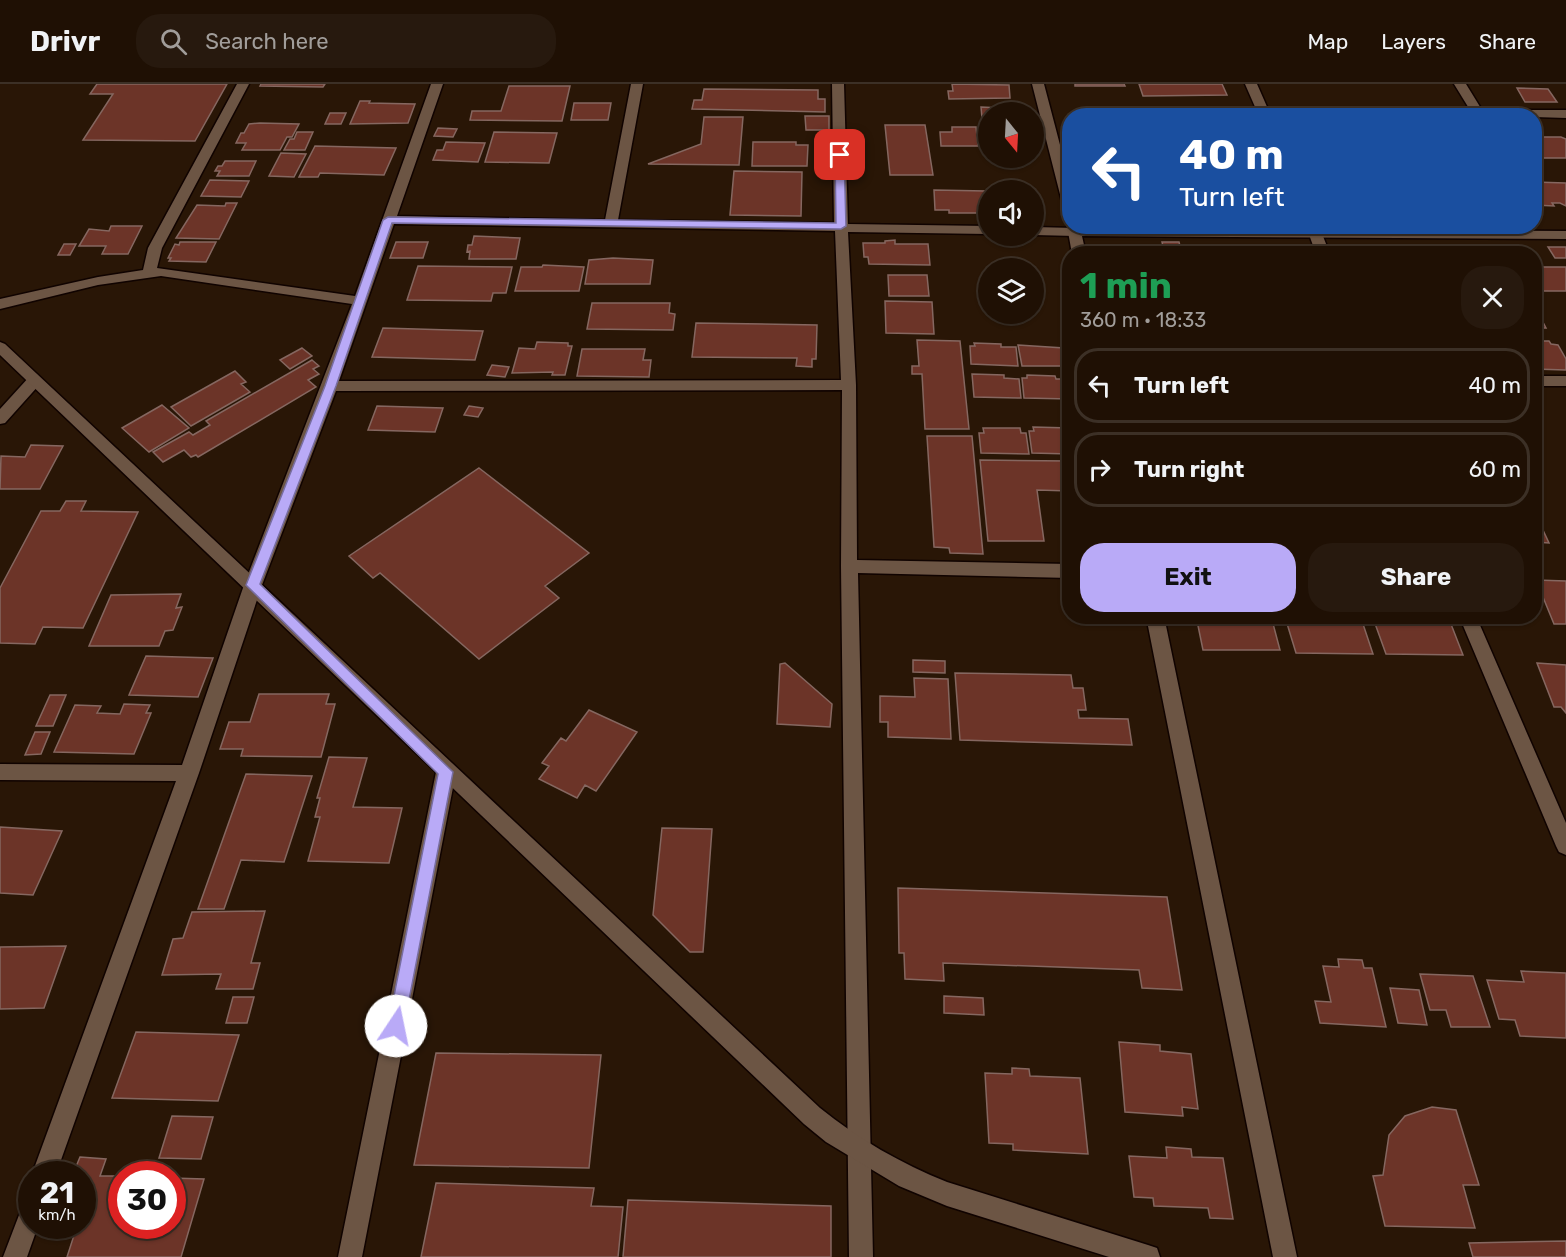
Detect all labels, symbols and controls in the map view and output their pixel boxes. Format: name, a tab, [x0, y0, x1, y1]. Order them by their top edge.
search box	[136, 14, 556, 68]
text: Drivr	[30, 25, 100, 58]
icon: search	[157, 25, 190, 58]
text: Search here	[205, 28, 329, 55]
text: Map	[1307, 29, 1348, 54]
text: Layers	[1381, 29, 1446, 54]
text: Share	[1479, 29, 1536, 54]
north arrow	[978, 102, 1044, 168]
map controls	[978, 102, 1044, 324]
pin	[814, 129, 865, 180]
text: 40 m	[1179, 130, 1284, 180]
icon: left	[1080, 132, 1158, 210]
icon: arrive	[823, 138, 856, 171]
button: sound	[978, 180, 1044, 246]
text: Turn left	[1179, 181, 1284, 213]
button: layers	[978, 258, 1044, 324]
text: 1 min	[1080, 264, 1172, 307]
button: close	[1461, 266, 1524, 329]
text: 360 m · 18:33	[1080, 308, 1206, 332]
icon: left	[1083, 369, 1116, 402]
text: Turn left	[1134, 372, 1229, 399]
text: 40 m	[1468, 372, 1521, 399]
icon: right	[1083, 453, 1116, 486]
text: Turn right	[1134, 456, 1244, 483]
text: 60 m	[1469, 456, 1521, 483]
button: Exit	[1080, 543, 1296, 612]
button: Share	[1308, 543, 1524, 612]
position arrow	[364, 994, 428, 1058]
speed limit sign: 30	[108, 1161, 186, 1239]
text: 21	[40, 1175, 74, 1211]
text: km/h	[38, 1206, 76, 1224]

